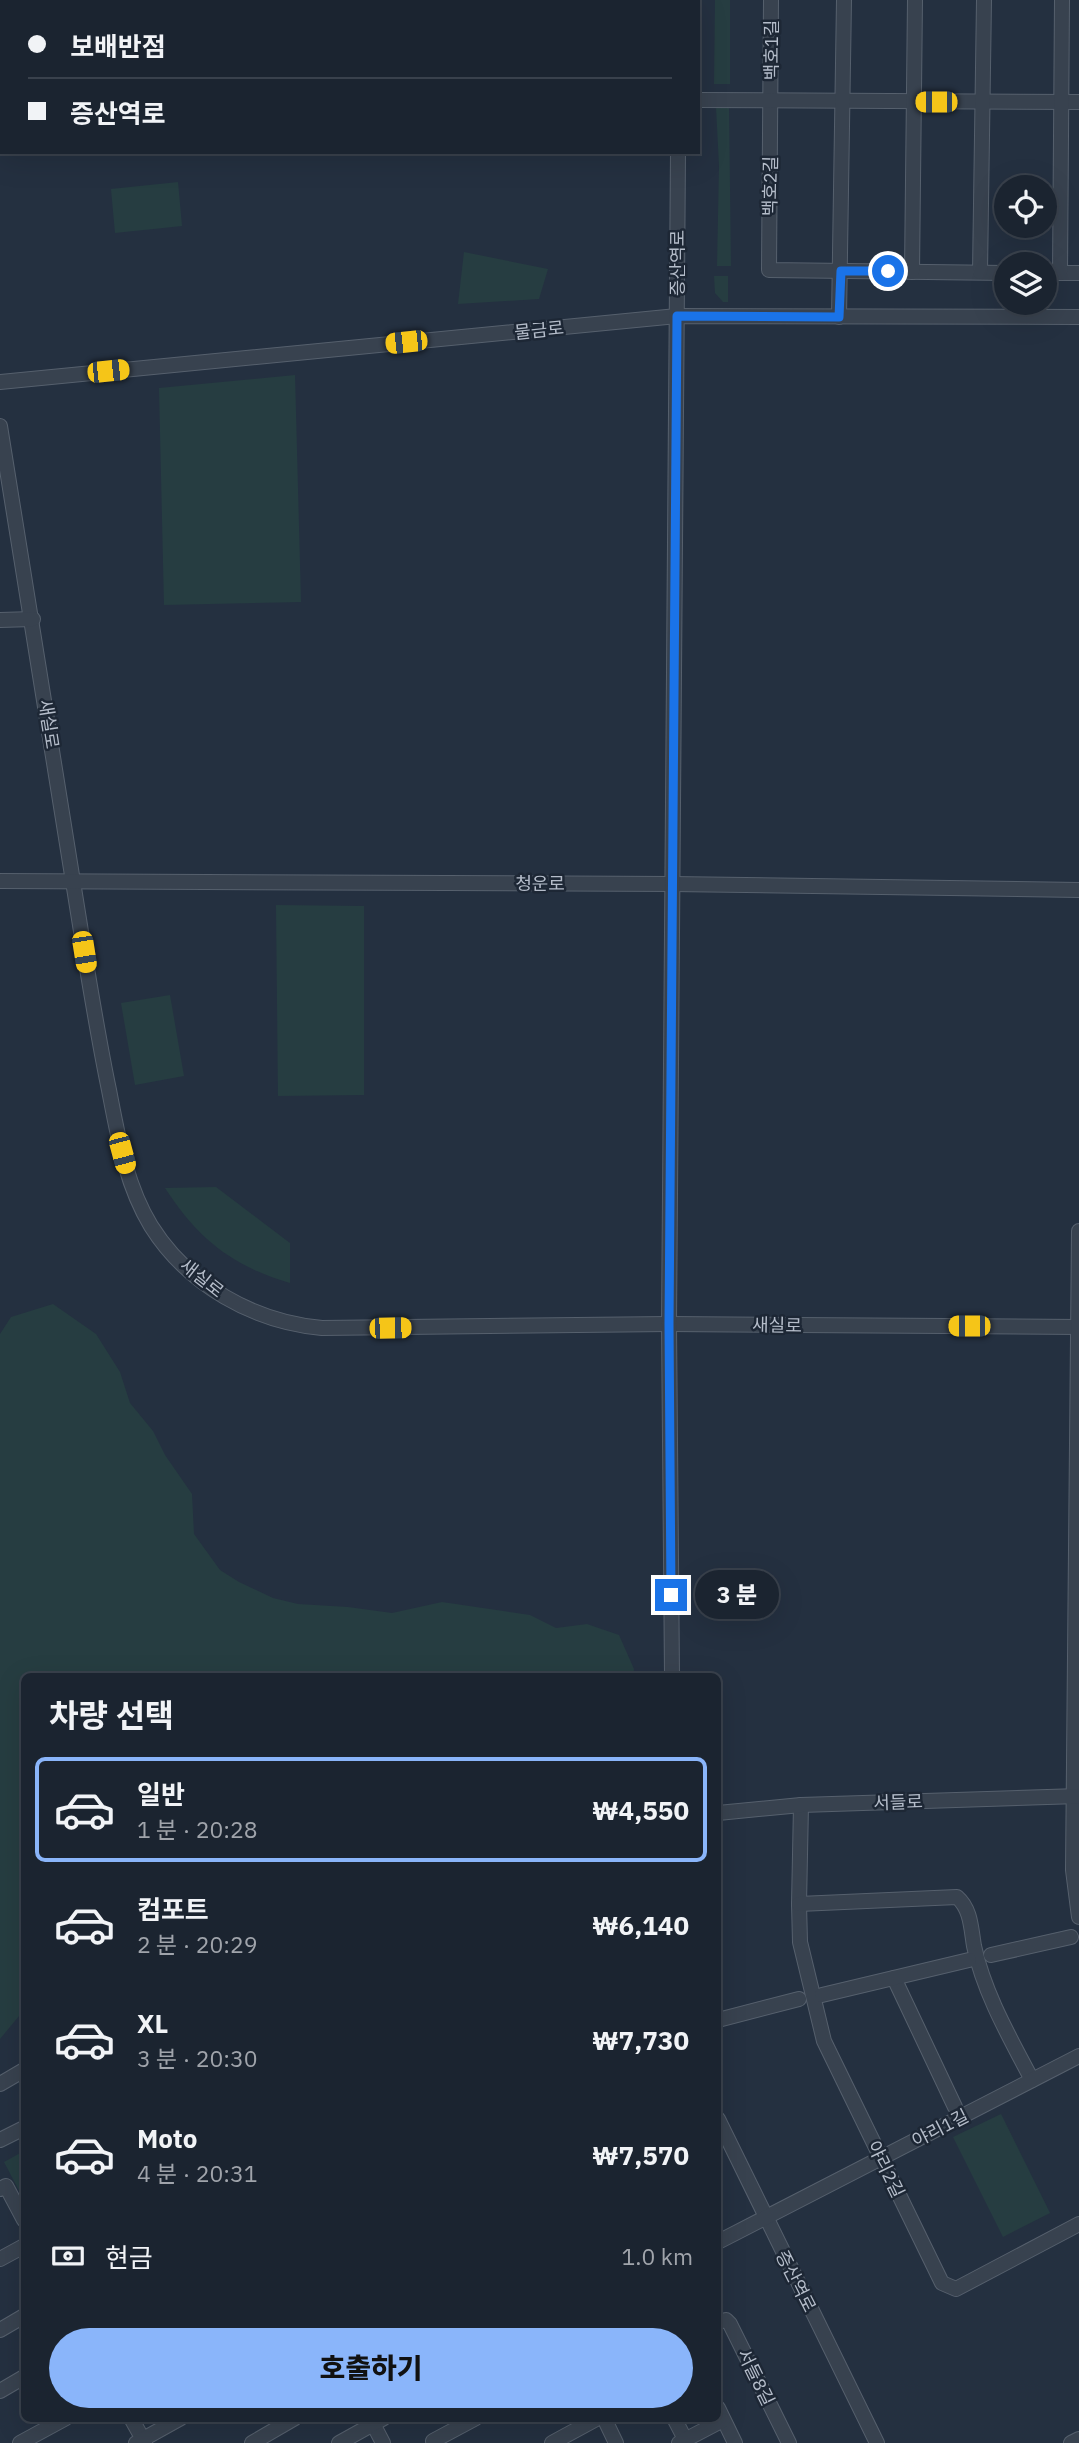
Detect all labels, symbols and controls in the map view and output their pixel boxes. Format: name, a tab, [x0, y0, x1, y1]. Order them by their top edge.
street label: 백호1길	[760, 20, 783, 80]
text: 보배반점	[70, 29, 166, 63]
car	[916, 92, 958, 113]
text: 증산역로	[70, 96, 166, 130]
street label: 백호2길	[758, 156, 782, 216]
map controls	[994, 175, 1057, 315]
button: locate	[994, 175, 1057, 238]
street label: 증산역로	[666, 230, 689, 296]
button: layers	[994, 252, 1057, 315]
route start	[872, 255, 904, 287]
street label: 물금로	[513, 316, 565, 344]
car	[385, 329, 428, 355]
car	[87, 358, 130, 384]
street label: 새실로	[34, 698, 64, 750]
street label: 청운로	[515, 872, 565, 895]
car	[71, 930, 98, 974]
car	[107, 1130, 138, 1176]
street label: 새실로	[175, 1254, 229, 1302]
street label: 새실로	[752, 1313, 802, 1337]
car	[949, 1316, 991, 1337]
car	[369, 1317, 412, 1339]
callout: 3 분	[696, 1570, 780, 1620]
route end	[655, 1579, 687, 1611]
text: 3 분	[717, 1579, 757, 1609]
text: 차량 선택	[49, 1694, 174, 1736]
text: 일반	[137, 1777, 185, 1811]
icon: car	[53, 1778, 116, 1841]
street label: 서들로	[873, 1790, 923, 1814]
text: ₩4,550	[592, 1793, 689, 1827]
text: 1 분 · 20:28	[137, 1814, 258, 1844]
text: 컴포트	[137, 1892, 209, 1926]
icon: car	[53, 1893, 116, 1956]
text: ₩6,140	[592, 1908, 689, 1942]
text: 2 분 · 20:29	[137, 1929, 258, 1959]
text: XL	[137, 2006, 168, 2040]
icon: car	[53, 2008, 116, 2071]
text: ₩7,730	[592, 2023, 689, 2057]
text: 3 분 · 20:30	[137, 2043, 258, 2073]
street label: 야리1길	[908, 2104, 972, 2152]
text: Moto	[137, 2121, 197, 2155]
icon: car	[53, 2123, 116, 2186]
street label: 야리2길	[862, 2137, 910, 2201]
text: ₩7,570	[592, 2138, 689, 2172]
text: 4 분 · 20:31	[137, 2158, 258, 2188]
icon: cash	[49, 2237, 87, 2275]
text: 현금	[105, 2240, 153, 2274]
text: 1.0 km	[622, 2241, 693, 2271]
street label: 증산역로	[771, 2246, 821, 2316]
button: 호출하기	[49, 2328, 693, 2408]
street label: 서들8길	[732, 2345, 780, 2409]

